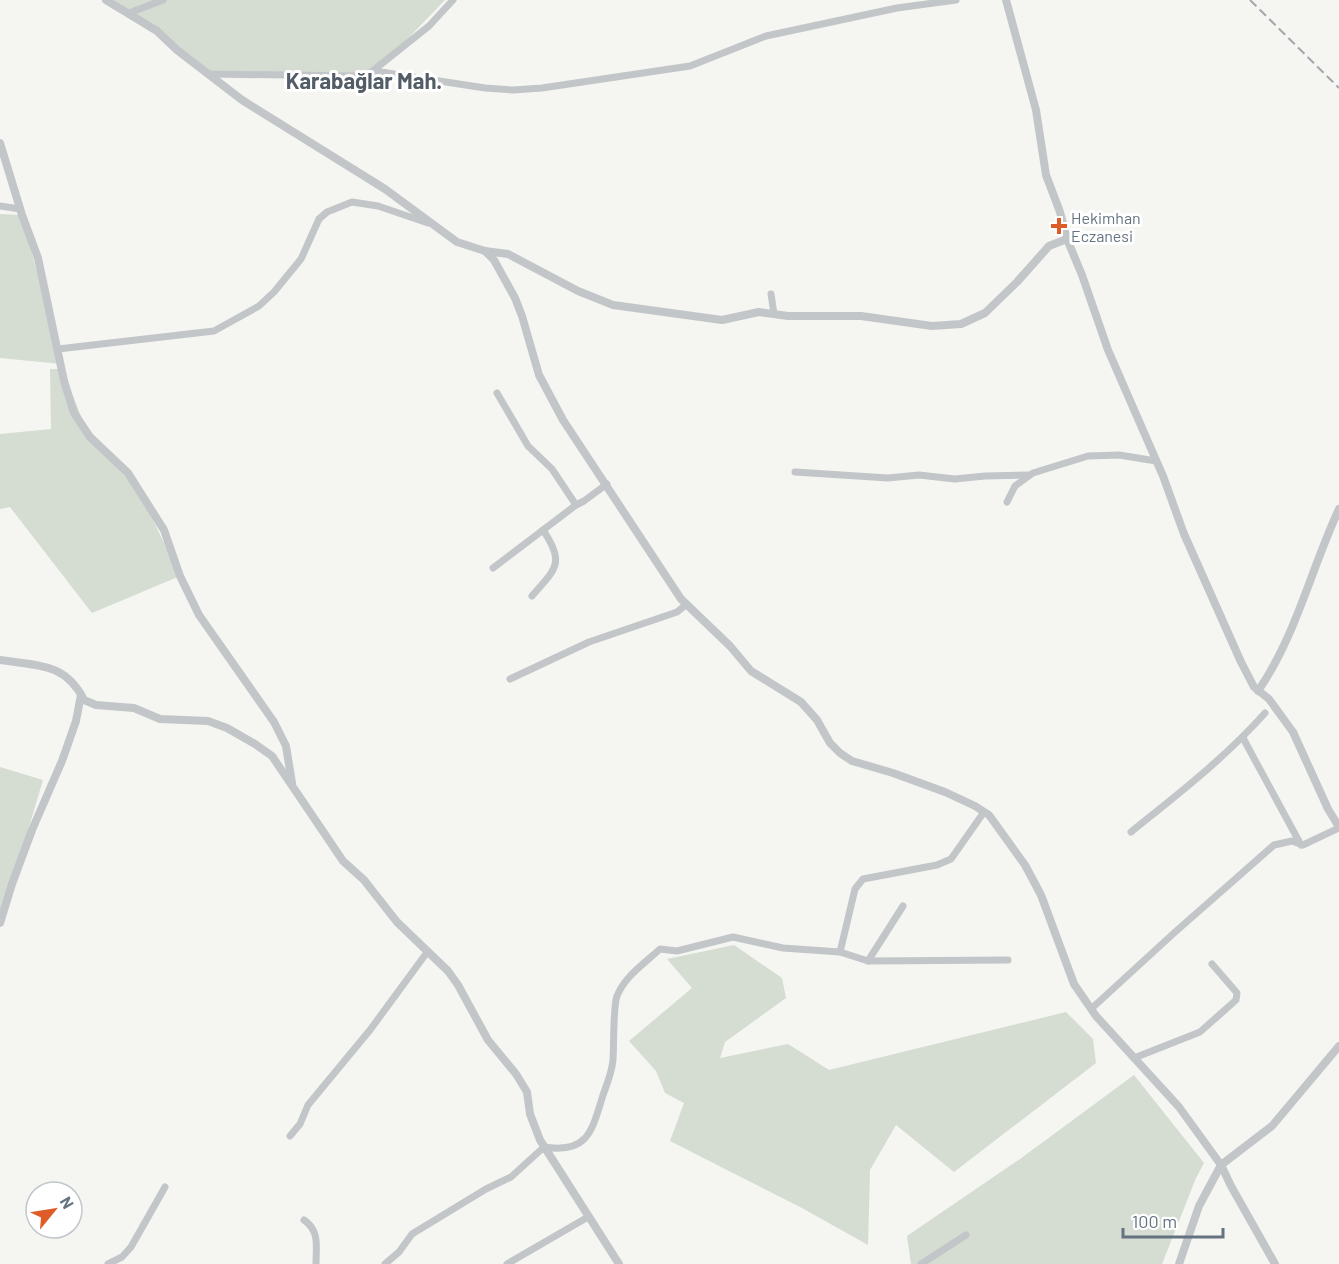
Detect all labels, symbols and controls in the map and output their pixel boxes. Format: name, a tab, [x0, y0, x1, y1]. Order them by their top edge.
district label: Karabağlar Mah.	[286, 67, 442, 93]
place label: Hekimhan Eczanesi	[1071, 208, 1141, 245]
marker: Hekimhan Eczanesi	[1052, 219, 1066, 233]
north arrow	[24, 1180, 84, 1240]
text: N	[57, 1193, 78, 1212]
scale bar	[1123, 1201, 1224, 1239]
text: 100 m	[1132, 1210, 1177, 1232]

